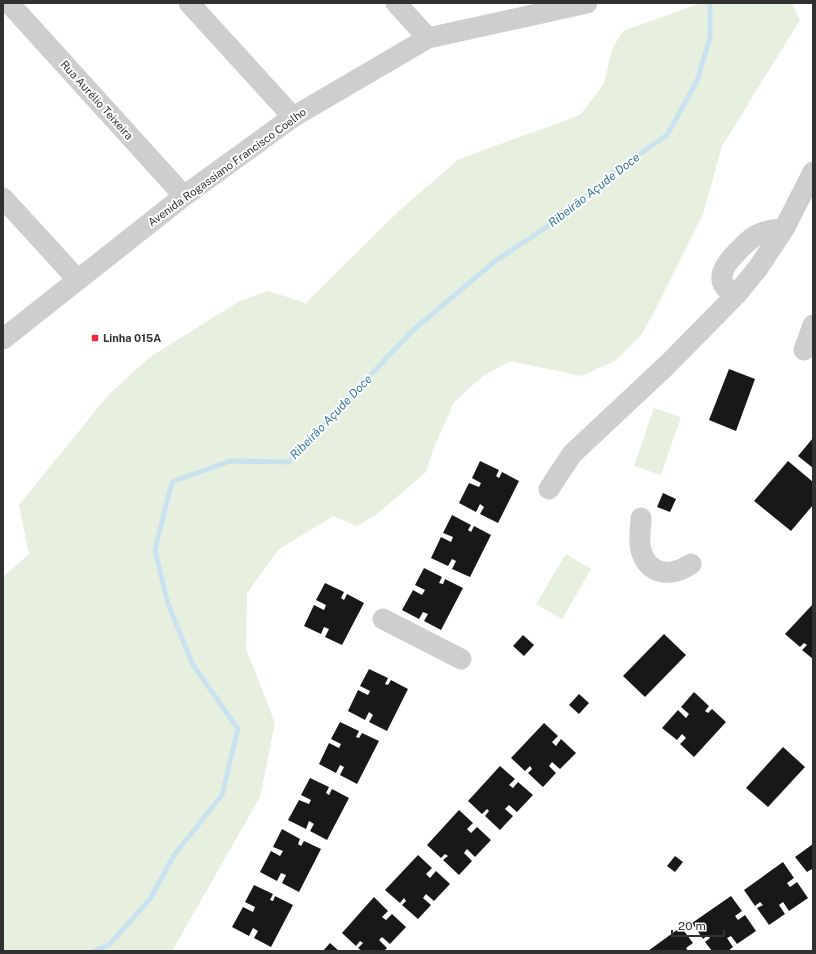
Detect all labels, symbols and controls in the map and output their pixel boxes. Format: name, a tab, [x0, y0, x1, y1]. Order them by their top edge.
street label: Rua Aurélio Teixeira	[58, 58, 136, 142]
street label: Avenida Rogassiano Francisco Coelho	[146, 106, 308, 228]
water label: Ribeirão Açude Doce	[546, 150, 643, 230]
place label: Linha 015A	[103, 332, 161, 344]
marker: Linha 015A	[90, 333, 100, 343]
water label: Ribeirão Açude Doce	[287, 371, 375, 462]
scale bar	[672, 912, 724, 938]
text: 20 m	[678, 919, 706, 933]

